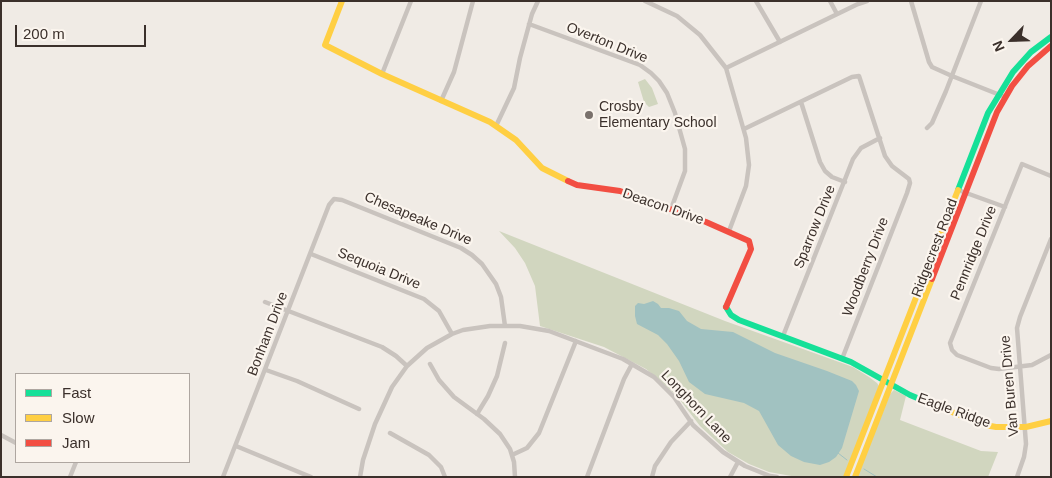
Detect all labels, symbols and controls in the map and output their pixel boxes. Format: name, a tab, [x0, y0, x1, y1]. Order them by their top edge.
scale bar	[18, 15, 149, 47]
north arrow	[987, 15, 1037, 65]
street label: Overton Drive	[564, 19, 650, 67]
text: 200 m	[23, 25, 65, 42]
text: N	[989, 38, 1008, 54]
place label: Crosby Elementary School	[599, 99, 717, 132]
marker: Crosby Elementary School	[583, 109, 595, 121]
street label: Sparrow Drive	[791, 183, 839, 271]
street label: Deacon Drive	[620, 185, 706, 229]
street label: Chesapeake Drive	[362, 189, 474, 249]
street label: Ridgecrest Road	[908, 196, 962, 300]
street label: Pennridge Drive	[947, 203, 1001, 303]
street label: Woodberry Drive	[839, 215, 893, 319]
street label: Sequoia Drive	[335, 245, 423, 293]
street label: Bonham Drive	[244, 290, 292, 378]
street label: Van Buren Drive	[997, 335, 1023, 437]
street label: Longhorn Lane	[657, 367, 735, 447]
legend	[15, 373, 190, 463]
text: Fast	[62, 384, 91, 401]
street label: Eagle Ridge	[915, 390, 993, 432]
text: Slow	[62, 409, 95, 426]
text: Jam	[62, 434, 90, 451]

